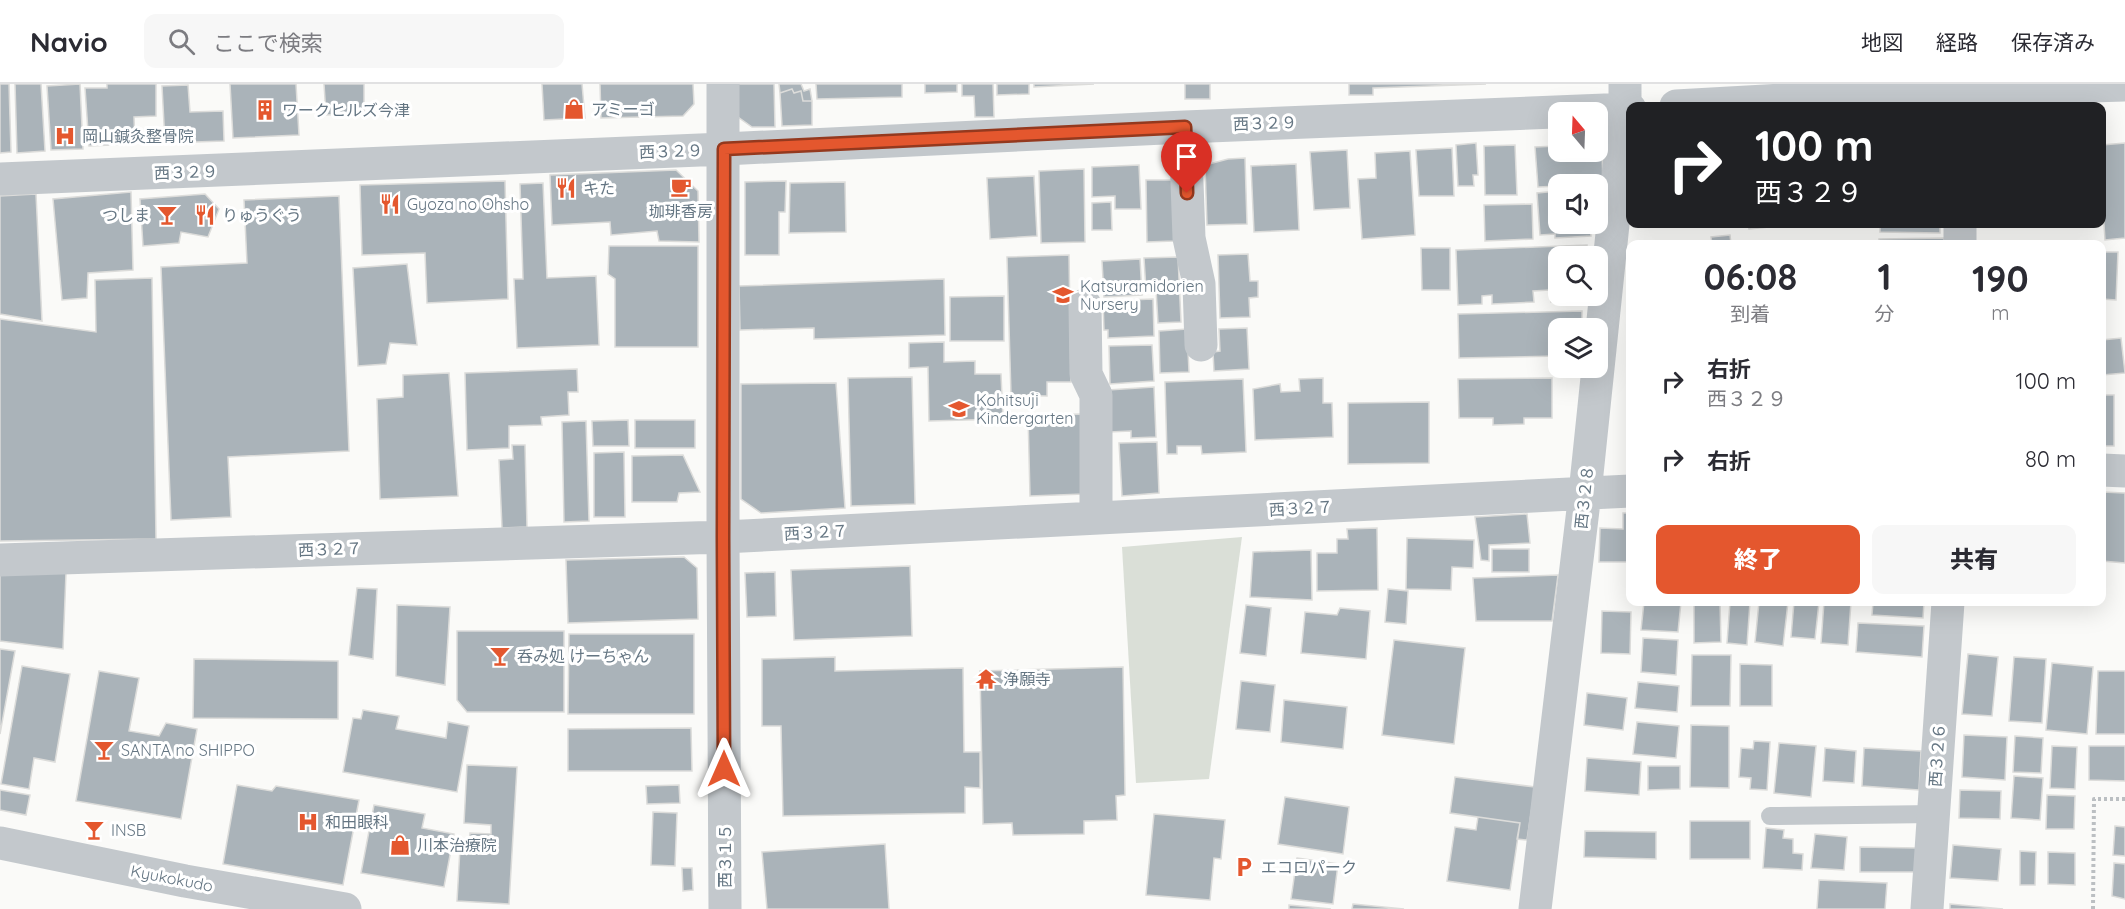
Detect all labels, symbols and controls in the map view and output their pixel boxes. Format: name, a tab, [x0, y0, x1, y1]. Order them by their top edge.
search box	[144, 14, 564, 68]
text: Navio	[30, 24, 108, 59]
icon: search	[165, 25, 198, 58]
text: ここで検索	[213, 29, 323, 57]
text: 地図	[1861, 29, 1903, 55]
text: 経路	[1936, 29, 1978, 55]
text: 保存済み	[2011, 29, 2095, 55]
shop icon: アミーゴ	[562, 97, 586, 121]
building icon: ワークヒルズ今津	[253, 98, 277, 122]
place label: アミーゴ	[591, 99, 655, 119]
place label: ワークヒルズ今津	[282, 100, 410, 120]
north arrow	[1548, 102, 1608, 162]
map controls	[1548, 102, 1608, 378]
street label: 西３２９	[1233, 112, 1297, 134]
text: 100 m	[1755, 119, 1873, 172]
hospital icon: 岡山鍼灸整骨院	[53, 124, 77, 148]
place label: 岡山鍼灸整骨院	[82, 126, 194, 146]
icon: right	[1656, 126, 1734, 204]
pin	[1161, 131, 1212, 193]
street label: 西３２９	[639, 140, 703, 162]
icon: arrive	[1170, 140, 1203, 173]
street label: 西３２９	[154, 161, 218, 183]
button: sound	[1548, 174, 1608, 234]
cafe icon: 珈琲香房	[669, 175, 693, 199]
text: 西３２９	[1755, 175, 1863, 209]
restaurant icon: キた	[554, 176, 578, 200]
place label: キた	[583, 178, 615, 198]
restaurant icon: Gyoza no Ohsho	[378, 192, 402, 216]
place label: Gyoza no Ohsho	[407, 194, 529, 214]
place label: 珈琲香房	[649, 201, 713, 221]
bar icon: つしま	[155, 203, 179, 227]
restaurant icon: りゅうぐう	[193, 203, 217, 227]
place label: つしま	[102, 205, 150, 225]
place label: りゅうぐう	[222, 205, 302, 225]
button: search	[1548, 246, 1608, 306]
text: 06:08	[1703, 254, 1797, 299]
text: 1	[1878, 254, 1892, 299]
text: 190	[1972, 256, 2029, 301]
place label: Katsuramidorien Nursery	[1080, 276, 1204, 314]
school or university icon: Katsuramidorien Nursery	[1051, 283, 1075, 307]
text: m	[1991, 300, 2009, 325]
text: 到着	[1730, 301, 1770, 326]
text: 分	[1875, 301, 1895, 326]
button: layers	[1548, 318, 1608, 378]
text: 右折	[1707, 355, 1751, 383]
icon: right	[1656, 365, 1689, 398]
text: 100 m	[2016, 367, 2076, 395]
text: 西３２９	[1707, 386, 1787, 411]
place label: Kohitsuji Kindergarten	[976, 390, 1074, 428]
school or university icon: Kohitsuji Kindergarten	[947, 397, 971, 421]
icon: right	[1656, 443, 1689, 476]
text: 80 m	[2025, 445, 2076, 473]
text: 右折	[1707, 447, 1751, 475]
street label: 西３２８	[1571, 464, 1597, 530]
street label: 西３２７	[1269, 496, 1333, 520]
street label: 西３２７	[784, 520, 848, 544]
button: 終了	[1656, 525, 1860, 594]
button: 共有	[1872, 525, 2076, 594]
street label: 西３２７	[298, 538, 362, 560]
bar icon: 呑み処 けーちゃん	[488, 644, 512, 668]
place label: 呑み処 けーちゃん	[517, 646, 649, 666]
temple icon: 浄願寺	[974, 667, 998, 691]
place label: 浄願寺	[1003, 669, 1051, 689]
street label: 西３２６	[1925, 722, 1949, 788]
position arrow	[692, 737, 756, 801]
bar icon: SANTA no SHIPPO	[92, 738, 116, 762]
place label: SANTA no SHIPPO	[121, 740, 255, 760]
hospital icon: 和田眼科	[296, 810, 320, 834]
place label: 和田眼科	[325, 812, 389, 832]
bar icon: INSB	[82, 818, 106, 842]
place label: INSB	[111, 820, 146, 840]
street label: 西３１５	[715, 824, 735, 888]
shop icon: 川本治療院	[388, 833, 412, 857]
place label: 川本治療院	[417, 835, 497, 855]
parking icon: エコロパーク	[1232, 855, 1256, 879]
place label: エコロパーク	[1261, 857, 1357, 877]
street label: Kyukokudo	[129, 860, 215, 896]

